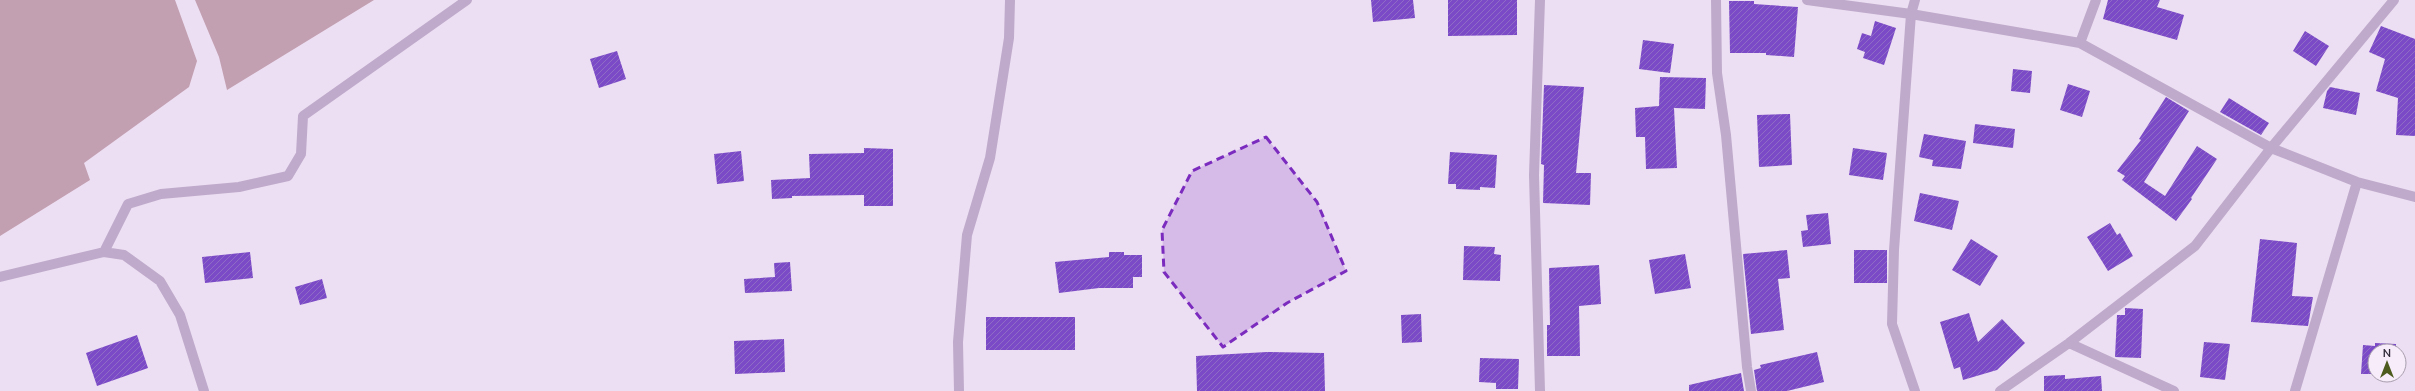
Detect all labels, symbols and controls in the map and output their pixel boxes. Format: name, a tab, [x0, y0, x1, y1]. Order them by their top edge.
north arrow	[2367, 343, 2407, 383]
text: N	[2383, 346, 2391, 360]

